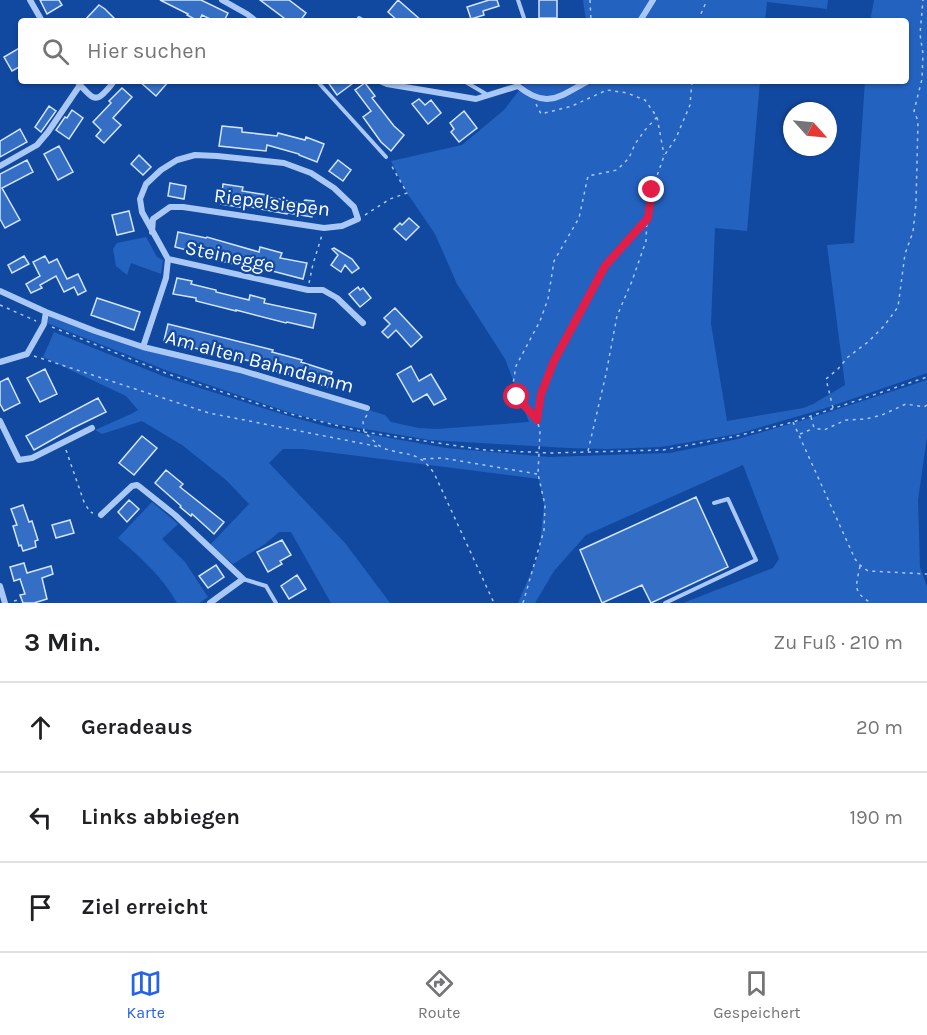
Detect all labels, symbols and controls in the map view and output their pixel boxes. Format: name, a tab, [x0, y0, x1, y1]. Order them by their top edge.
search box	[18, 18, 909, 84]
icon: search	[39, 35, 72, 68]
text: Hier suchen	[87, 38, 207, 64]
north arrow	[783, 102, 837, 156]
route end	[638, 176, 664, 202]
street label: Riepelsiepen	[213, 184, 331, 221]
street label: Steinegge	[183, 236, 277, 277]
street label: Am alten Bahndamm	[163, 325, 357, 398]
route start	[503, 383, 529, 409]
text: 3 Min.	[24, 627, 100, 658]
text: Zu Fuß · 210 m	[773, 631, 903, 654]
icon: ahead	[24, 711, 57, 744]
text: Geradeaus	[81, 714, 193, 740]
text: 20 m	[856, 716, 903, 739]
icon: left	[24, 801, 57, 834]
text: Links abbiegen	[81, 804, 240, 830]
text: 190 m	[849, 806, 903, 829]
icon: arrive	[24, 891, 57, 924]
text: Ziel erreicht	[81, 894, 208, 920]
tab: Karte	[126, 967, 165, 1022]
tab: Route	[418, 967, 460, 1022]
tab: Gespeichert	[713, 967, 801, 1022]

